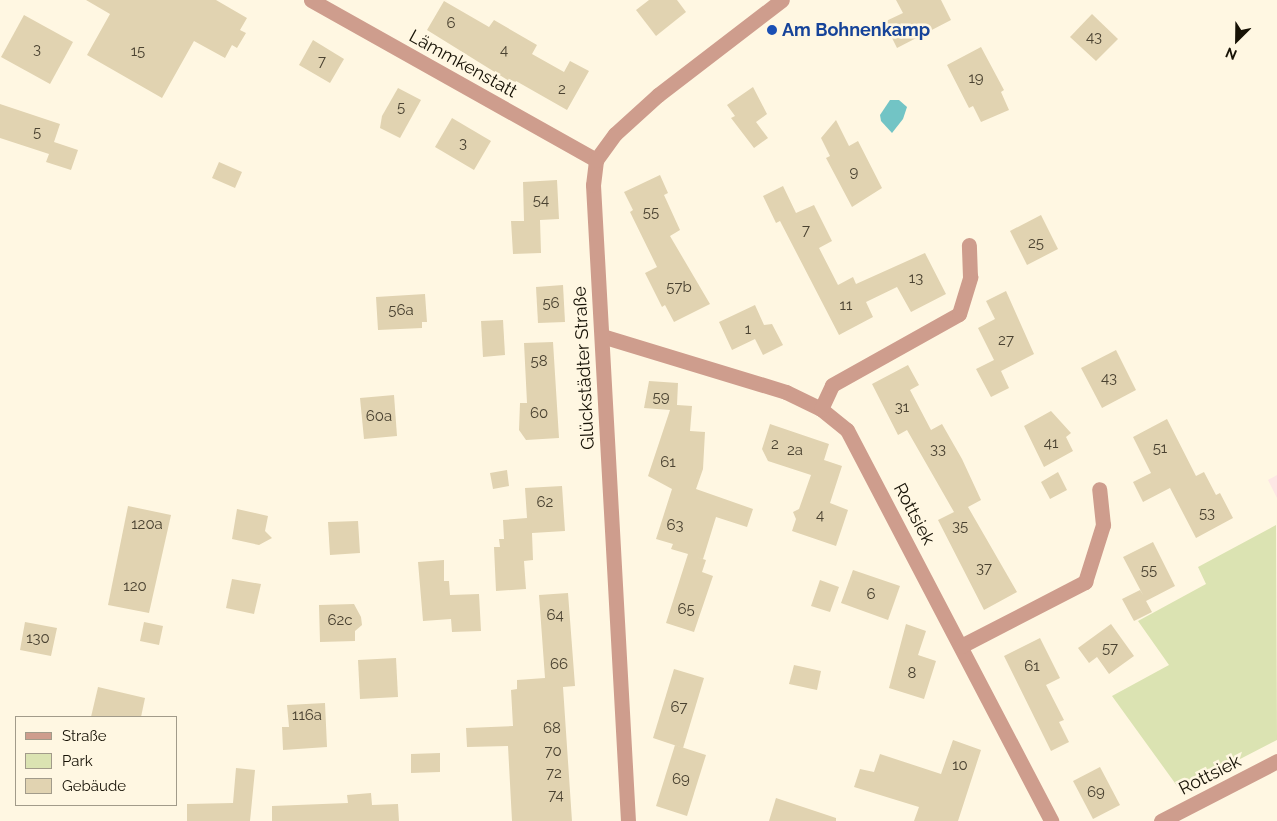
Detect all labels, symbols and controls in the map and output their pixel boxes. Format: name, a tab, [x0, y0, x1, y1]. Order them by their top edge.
house number: 6	[446, 15, 456, 33]
north arrow	[1212, 15, 1262, 65]
place label: Am Bohnenkamp	[782, 19, 930, 41]
marker: Am Bohnenkamp	[766, 24, 778, 36]
street label: Lämmkenstatt	[405, 25, 521, 103]
house number: 43	[1086, 29, 1102, 47]
house number: 3	[33, 41, 41, 59]
house number: 4	[500, 42, 508, 60]
house number: 15	[131, 43, 145, 61]
text: N	[1223, 44, 1239, 63]
house number: 7	[318, 53, 326, 71]
house number: 19	[968, 70, 984, 88]
house number: 2	[558, 81, 566, 99]
house number: 5	[397, 99, 405, 117]
house number: 5	[33, 124, 41, 142]
house number: 3	[459, 135, 467, 153]
house number: 9	[850, 164, 858, 182]
house number: 54	[533, 192, 549, 210]
house number: 55	[643, 204, 659, 222]
house number: 7	[802, 222, 810, 240]
house number: 25	[1028, 235, 1044, 253]
house number: 13	[909, 270, 923, 288]
house number: 57b	[666, 279, 692, 297]
street label: Glückstädter Straße	[569, 285, 599, 451]
house number: 56	[542, 295, 560, 313]
house number: 11	[840, 297, 852, 315]
house number: 56a	[388, 302, 414, 320]
house number: 1	[745, 321, 751, 339]
house number: 27	[998, 332, 1014, 350]
house number: 58	[530, 353, 548, 371]
house number: 43	[1101, 370, 1117, 388]
house number: 59	[653, 389, 669, 407]
house number: 31	[895, 399, 909, 417]
house number: 60	[530, 405, 548, 423]
house number: 60a	[366, 408, 392, 426]
house number: 41	[1044, 435, 1058, 453]
house number: 2	[771, 436, 779, 454]
house number: 51	[1153, 440, 1167, 458]
house number: 33	[930, 441, 946, 459]
house number: 2a	[787, 442, 803, 460]
house number: 61	[660, 454, 676, 472]
street label: Rottsiek	[889, 479, 939, 549]
house number: 62	[537, 494, 553, 512]
house number: 53	[1199, 505, 1215, 523]
house number: 4	[816, 507, 824, 525]
house number: 120a	[131, 516, 163, 534]
house number: 63	[666, 517, 684, 535]
house number: 35	[952, 518, 968, 536]
house number: 37	[976, 560, 992, 578]
house number: 55	[1141, 562, 1157, 580]
house number: 120	[123, 578, 147, 596]
house number: 6	[866, 586, 876, 604]
house number: 65	[677, 601, 695, 619]
house number: 64	[546, 607, 564, 625]
house number: 62c	[327, 612, 353, 630]
house number: 130	[26, 630, 50, 648]
house number: 57	[1102, 640, 1118, 658]
house number: 66	[550, 656, 568, 674]
house number: 61	[1024, 658, 1040, 676]
house number: 8	[908, 665, 916, 683]
house number: 67	[670, 699, 688, 717]
house number: 116a	[292, 707, 322, 725]
legend	[15, 716, 178, 806]
house number: 68	[543, 720, 561, 738]
text: Straße	[62, 727, 106, 745]
house number: 70	[544, 743, 562, 761]
street label: Rottsiek	[1175, 750, 1245, 800]
text: Park	[62, 752, 93, 770]
house number: 10	[952, 757, 968, 775]
house number: 72	[546, 765, 562, 783]
house number: 69	[672, 771, 690, 789]
text: Gebäude	[62, 777, 126, 795]
house number: 69	[1087, 784, 1105, 802]
house number: 74	[548, 787, 564, 805]

